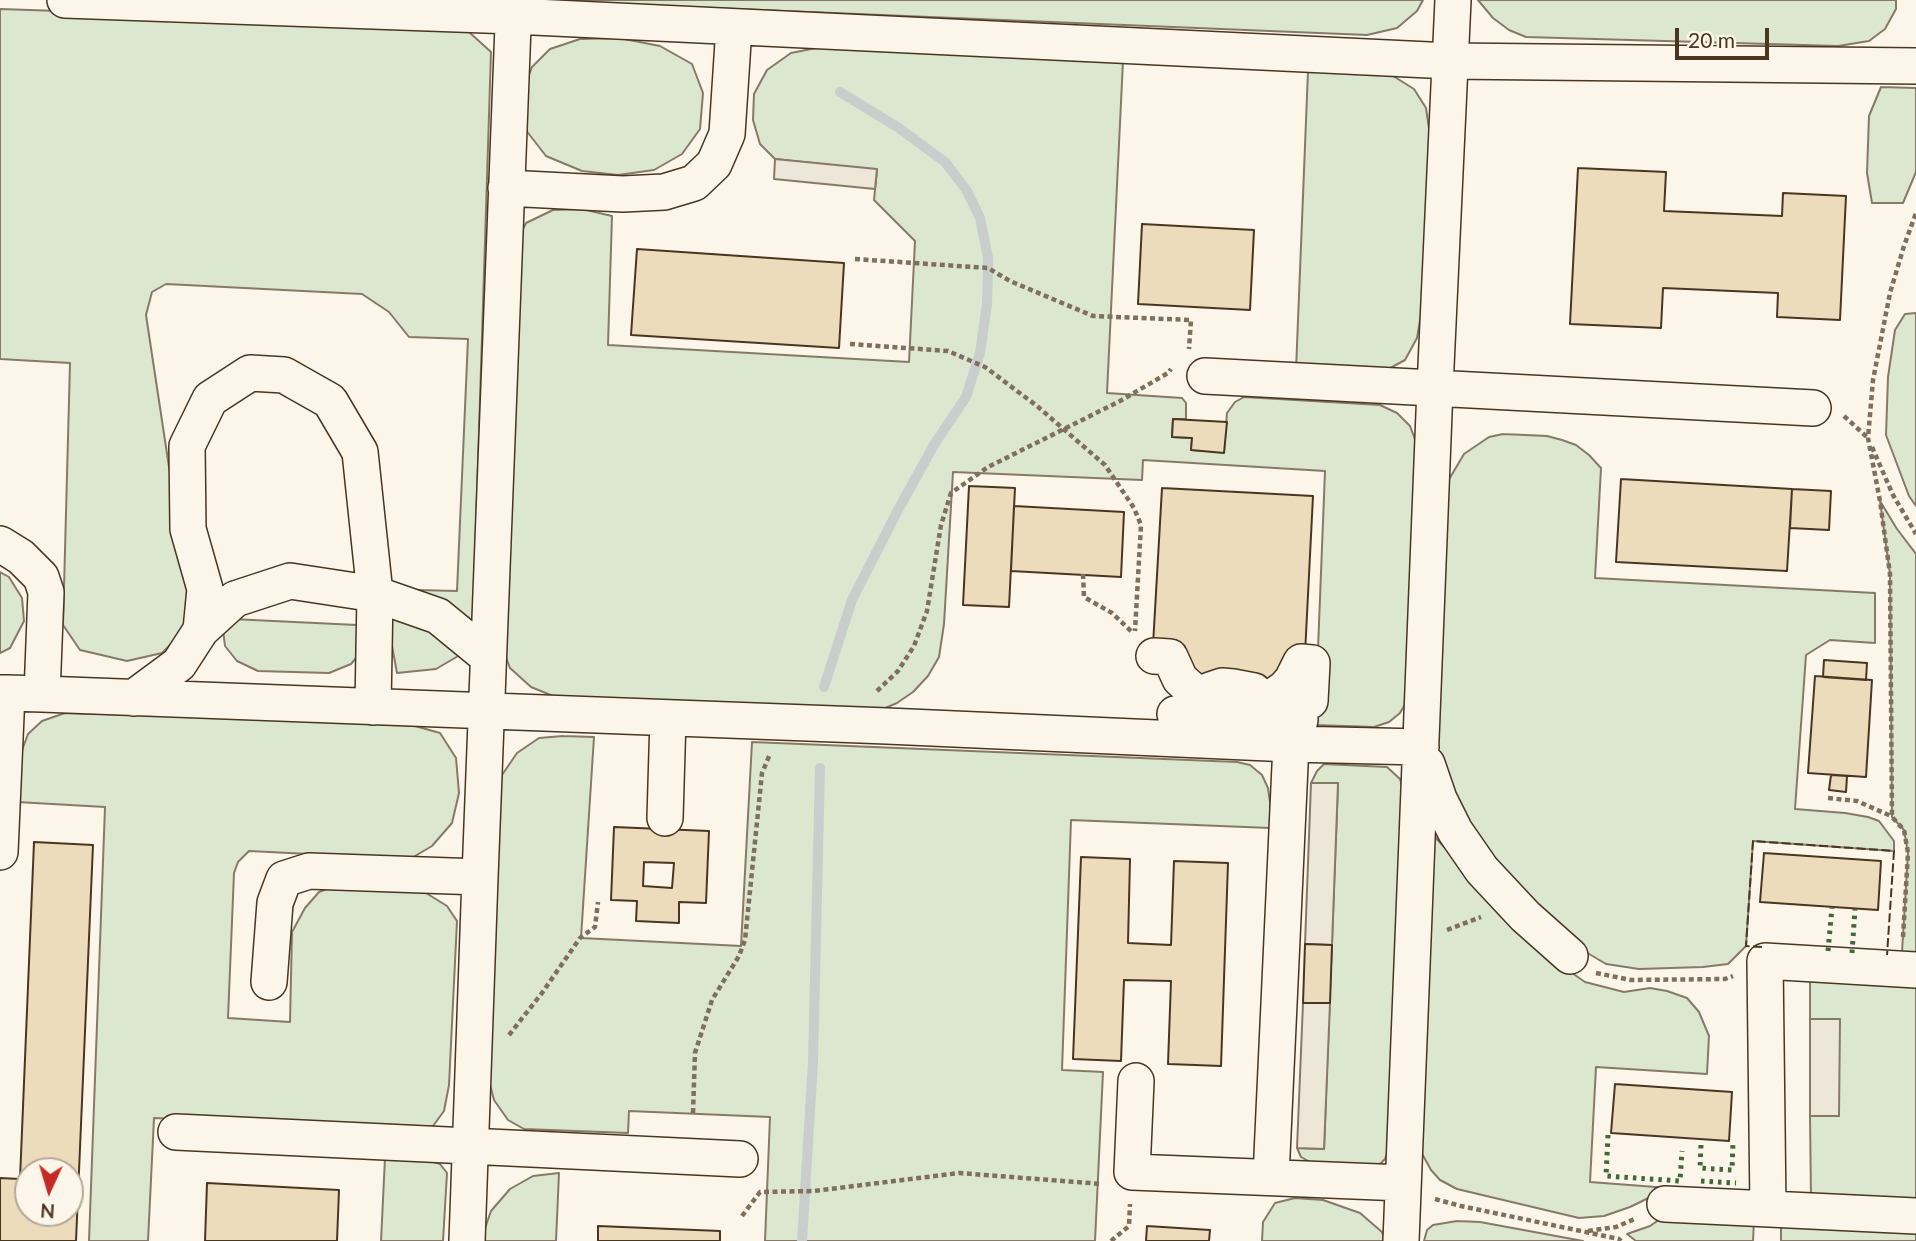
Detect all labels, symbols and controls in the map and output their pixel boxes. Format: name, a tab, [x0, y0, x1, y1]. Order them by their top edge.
scale bar	[1678, 14, 1772, 58]
text: 20 m	[1688, 27, 1735, 52]
north arrow	[14, 1157, 84, 1227]
text: N	[40, 1199, 56, 1223]

